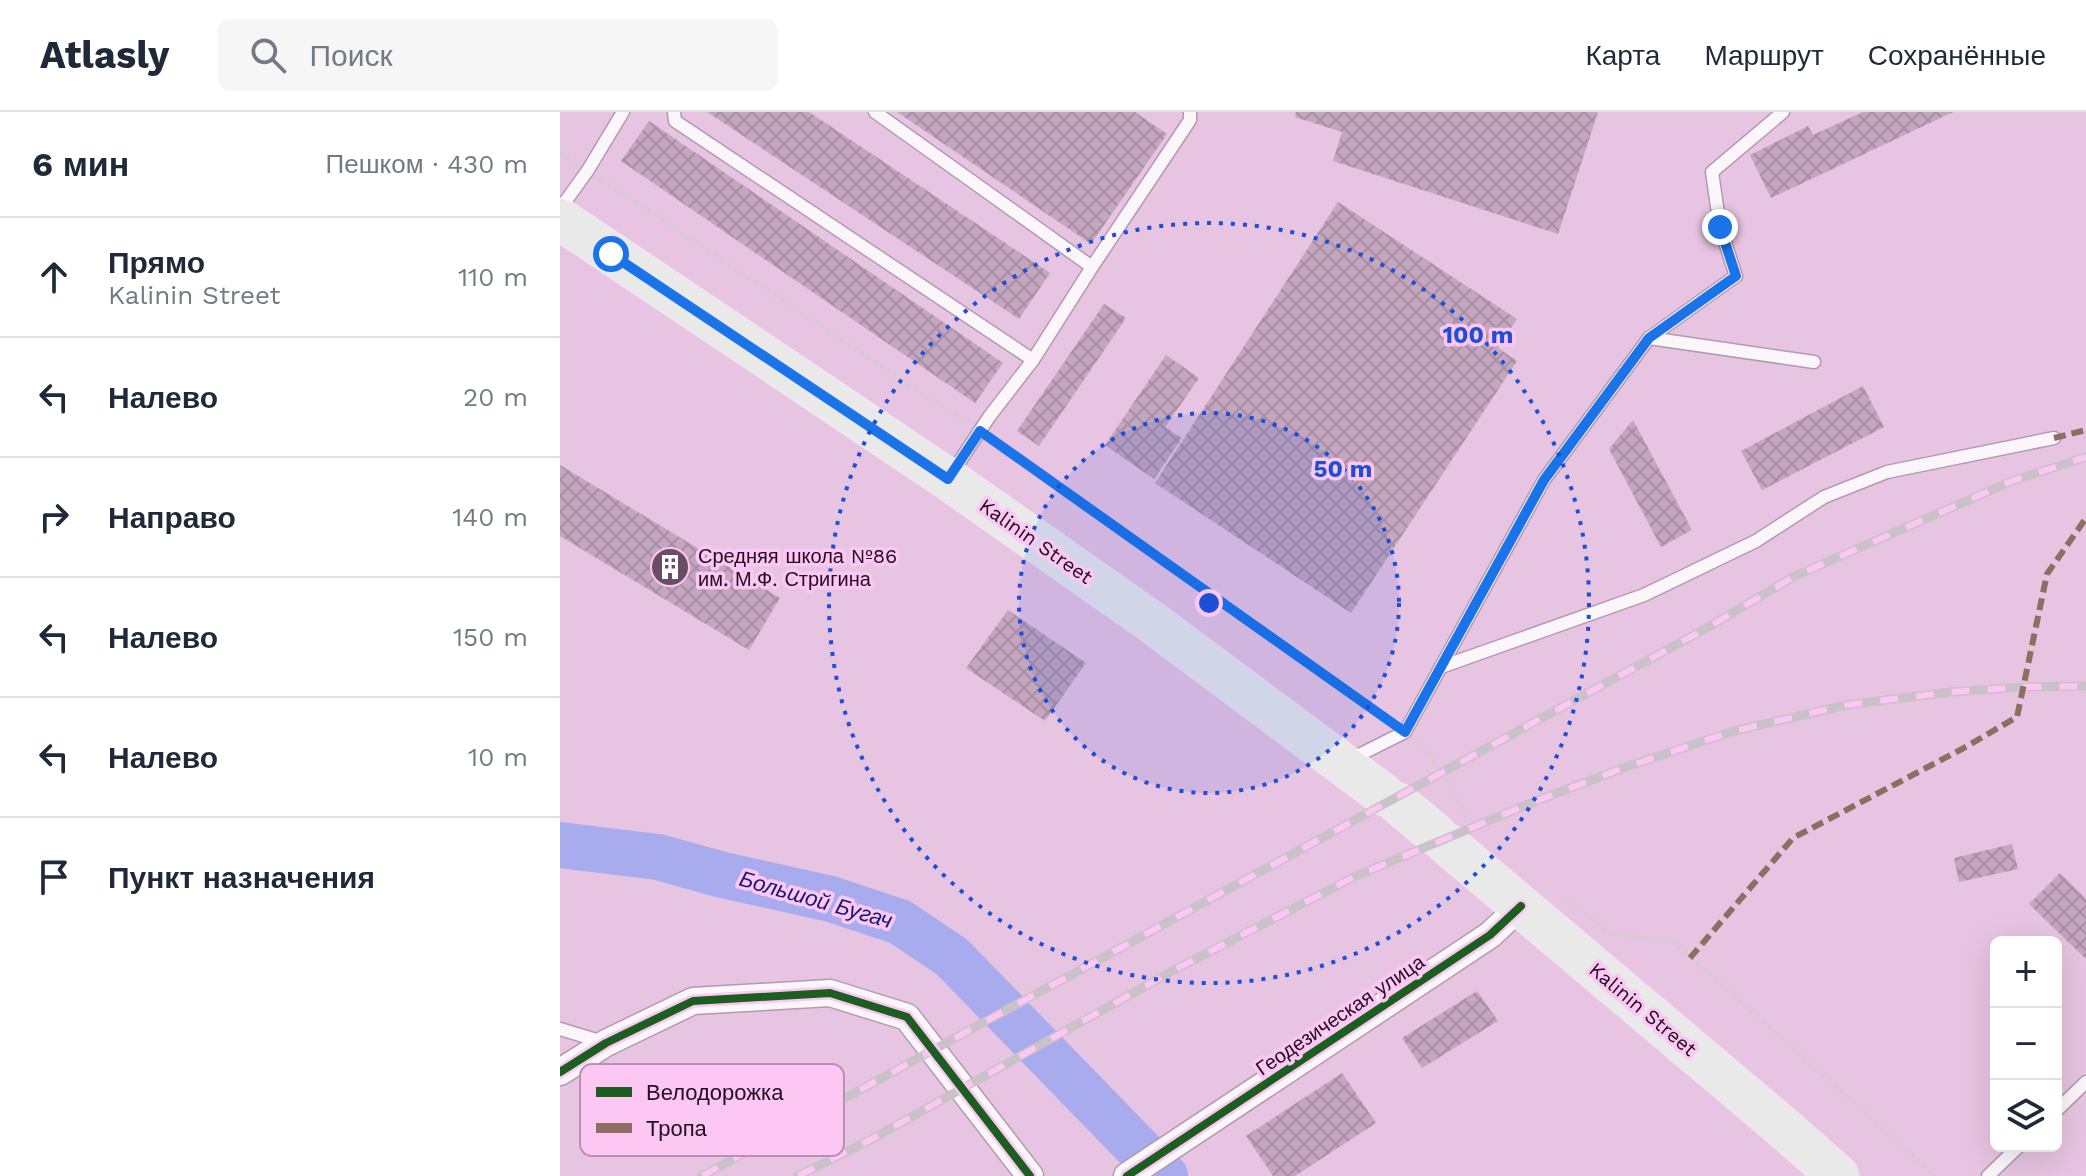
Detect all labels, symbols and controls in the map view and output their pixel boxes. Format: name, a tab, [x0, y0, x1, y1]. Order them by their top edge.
search box	[218, 19, 778, 91]
text: Atlasly	[40, 33, 170, 77]
icon: search	[246, 33, 290, 77]
text: Поиск	[310, 38, 393, 73]
text: Карта	[1585, 39, 1660, 72]
text: Маршрут	[1704, 39, 1824, 72]
text: Сохранённые	[1868, 39, 2046, 72]
text: 6 мин	[32, 144, 129, 184]
text: Пешком · 430 m	[326, 149, 528, 179]
route end	[1702, 209, 1738, 245]
route start	[593, 236, 629, 272]
text: Прямо	[108, 245, 205, 280]
icon: ahead	[32, 255, 76, 299]
text: 110 m	[458, 262, 528, 292]
text: Kalinin Street	[108, 280, 281, 310]
text: 100 m	[1443, 321, 1513, 349]
icon: left	[32, 375, 76, 419]
text: Налево	[108, 380, 218, 415]
text: 20 m	[463, 382, 528, 412]
text: 50 m	[1314, 455, 1372, 483]
street label: Kalinin Street	[975, 493, 1098, 589]
icon: right	[32, 495, 76, 539]
text: Направо	[108, 500, 236, 535]
text: 140 m	[452, 502, 528, 532]
place label: Средняя школа №86 им. М.Ф. Стригина	[698, 544, 897, 591]
building icon: Средняя школа №86 им. М.Ф. Стригина	[649, 546, 691, 588]
centre of rings	[1195, 589, 1223, 617]
icon: left	[32, 615, 76, 659]
text: Налево	[108, 620, 218, 655]
text: 150 m	[453, 622, 528, 652]
icon: left	[32, 735, 76, 779]
text: Налево	[108, 740, 218, 775]
text: 10 m	[468, 742, 528, 772]
icon: arrive	[32, 855, 76, 899]
text: Пункт назначения	[108, 860, 375, 895]
water label: Большой Бугач	[737, 866, 895, 933]
map controls	[1990, 936, 2062, 1152]
button: +	[1990, 936, 2062, 1008]
street label: Геодезическая улица	[1251, 949, 1430, 1080]
street label: Kalinin Street	[1584, 957, 1702, 1061]
button: −	[1990, 1008, 2062, 1080]
legend	[580, 1064, 844, 1156]
text: Велодорожка	[646, 1080, 784, 1105]
button: layers	[1990, 1080, 2062, 1152]
text: Тропа	[646, 1116, 708, 1141]

